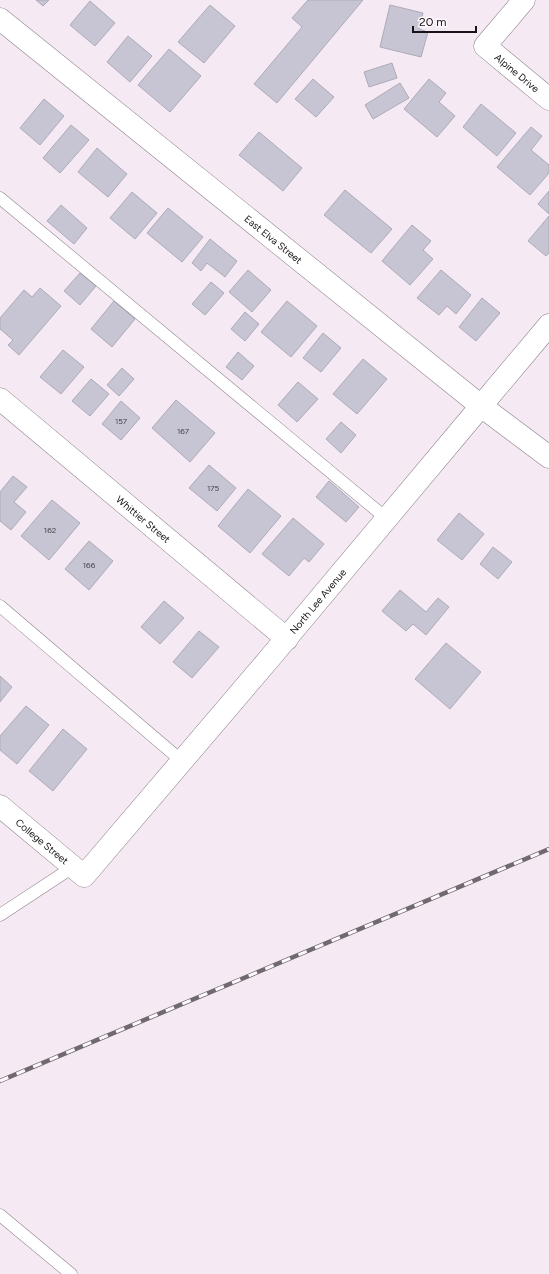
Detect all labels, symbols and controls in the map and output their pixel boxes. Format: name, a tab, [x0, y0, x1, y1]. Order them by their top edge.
scale bar	[413, 8, 476, 34]
text: 20 m	[419, 15, 447, 29]
street label: Alpine Drive	[492, 50, 542, 95]
street label: East Elva Street	[242, 212, 305, 266]
house number: 157	[115, 416, 128, 426]
house number: 167	[177, 426, 190, 436]
house number: 175	[207, 483, 219, 493]
street label: Whittier Street	[114, 493, 173, 546]
house number: 162	[44, 525, 56, 535]
house number: 166	[83, 560, 96, 570]
street label: North Lee Avenue	[286, 565, 349, 636]
street label: College Street	[13, 815, 71, 867]

